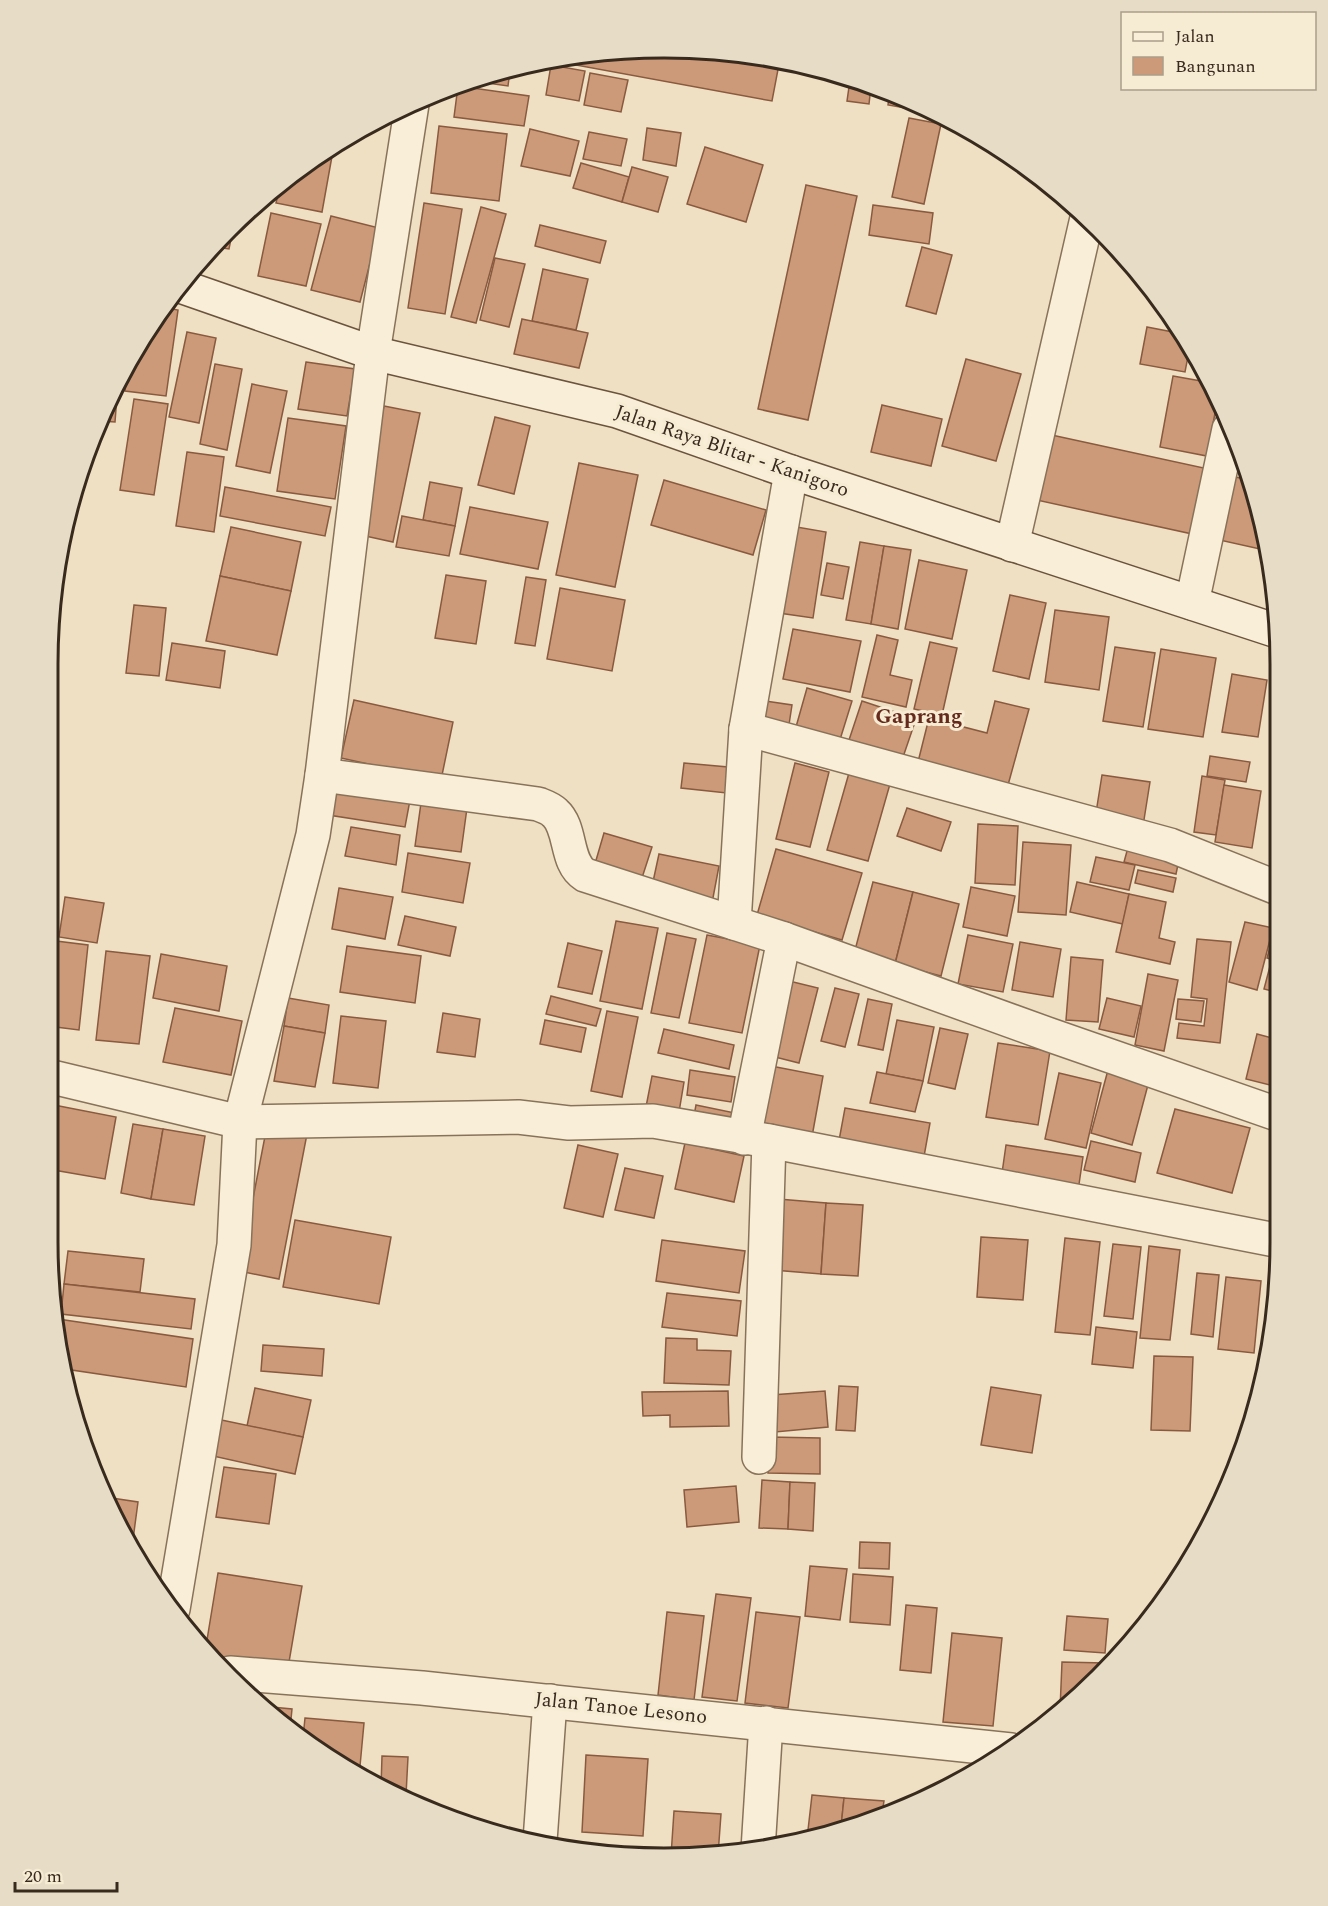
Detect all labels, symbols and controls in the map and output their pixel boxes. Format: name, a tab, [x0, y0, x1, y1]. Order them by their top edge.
legend	[1121, 12, 1316, 90]
text: Jalan	[1175, 23, 1215, 50]
text: Bangunan	[1175, 53, 1256, 80]
street label: Jalan Raya Blitar - Kanigoro	[611, 397, 853, 505]
district label: Gaprang	[875, 700, 963, 733]
street label: Jalan Tanoe Lesono	[533, 1684, 709, 1732]
scale bar	[15, 1855, 117, 1893]
text: 20 m	[24, 1863, 62, 1890]

